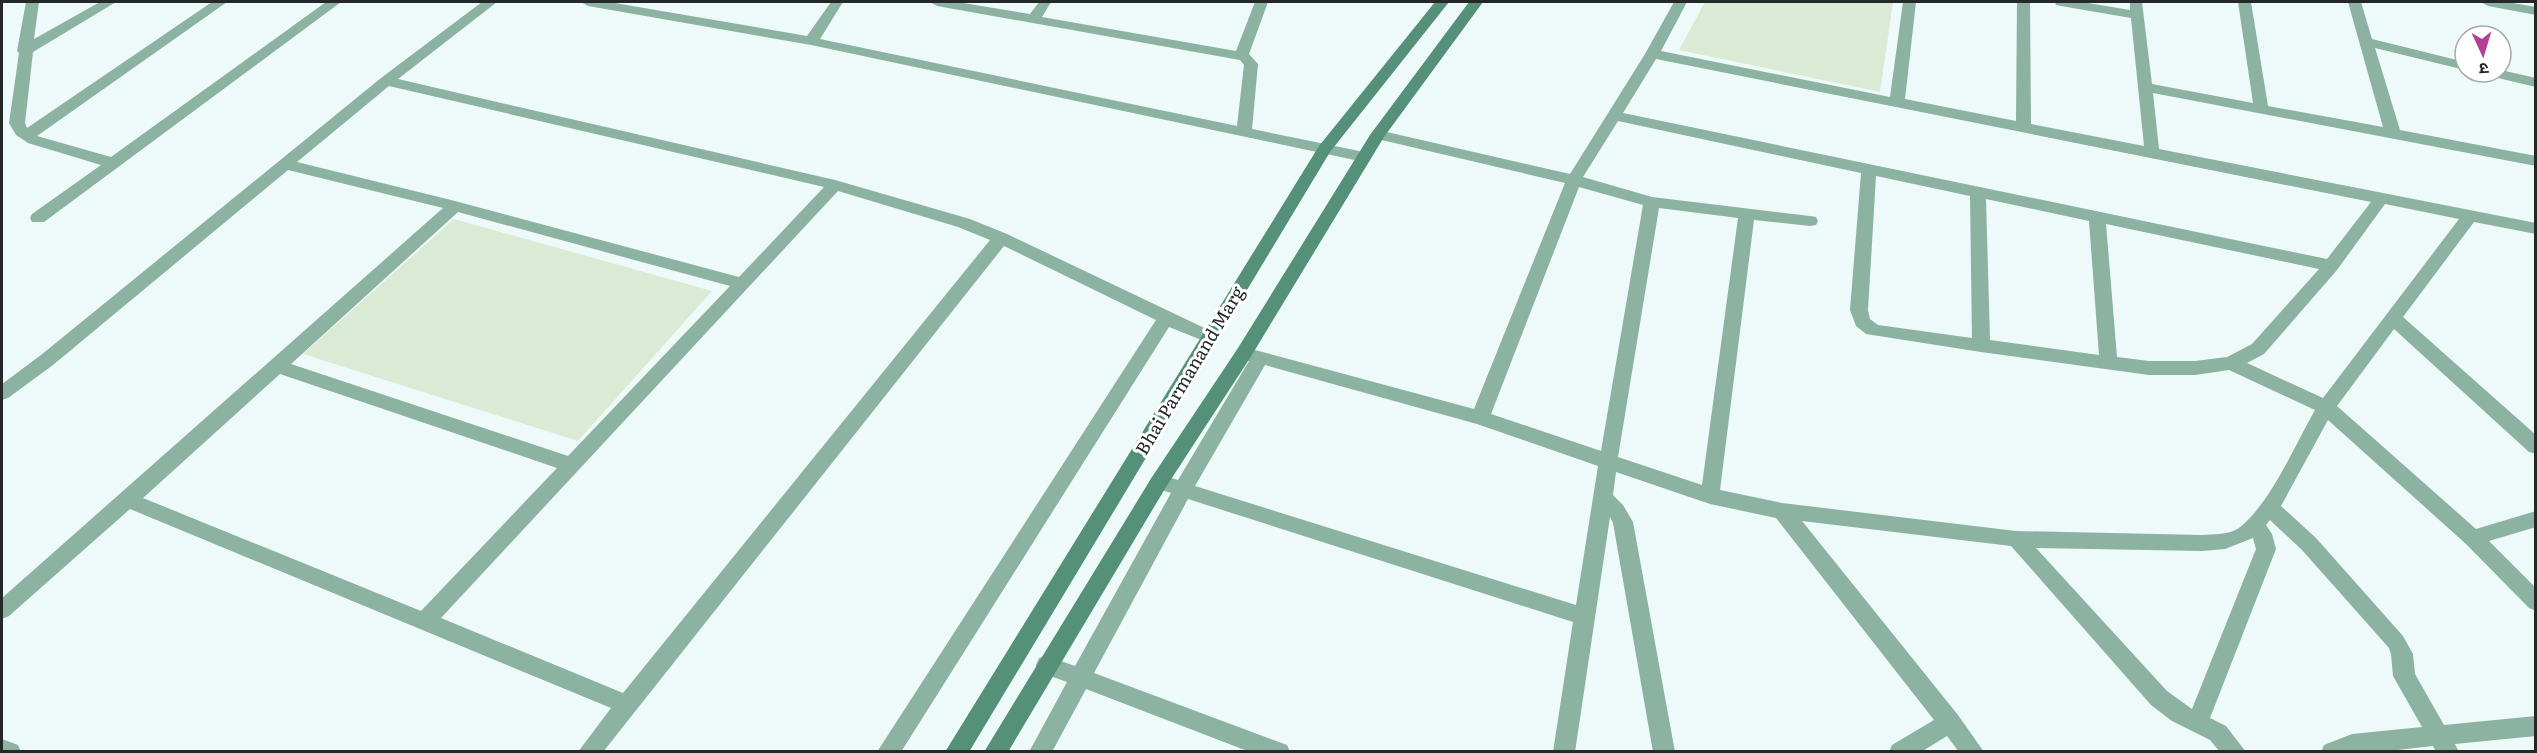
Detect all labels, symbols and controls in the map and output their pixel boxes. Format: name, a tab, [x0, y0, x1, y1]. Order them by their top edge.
north arrow	[2453, 24, 2513, 84]
text: उ	[2478, 58, 2490, 82]
street label: Bhai Parmanand Marg	[1128, 280, 1251, 459]

